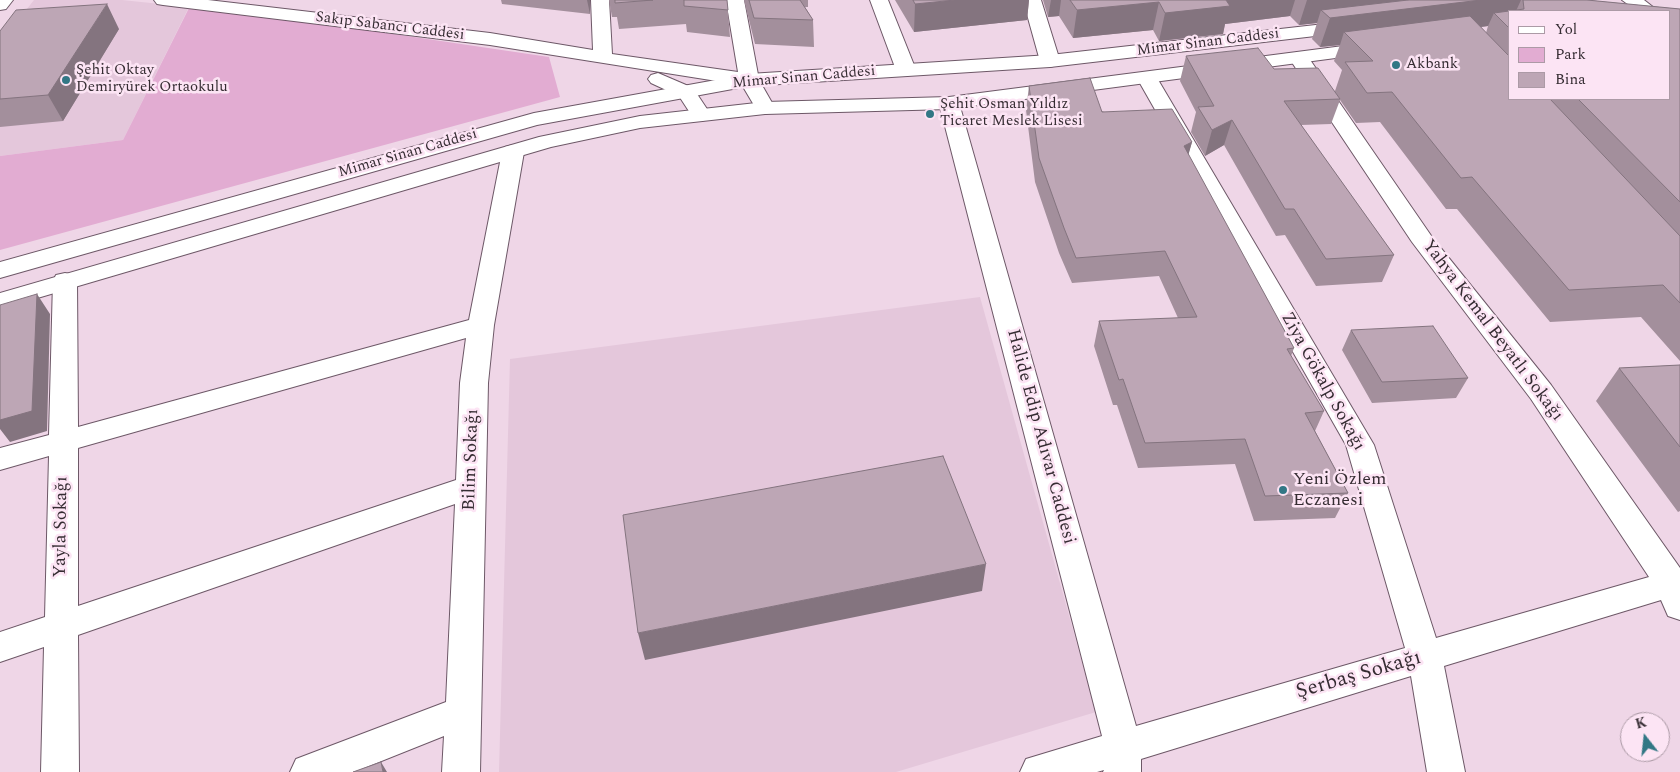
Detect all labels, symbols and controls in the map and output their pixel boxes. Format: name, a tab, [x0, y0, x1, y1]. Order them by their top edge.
street label: Sakıp Sabancı Caddesi	[315, 9, 465, 45]
legend	[1508, 10, 1670, 100]
text: Yol	[1555, 18, 1577, 41]
street label: Mimar Sinan Caddesi	[1136, 25, 1280, 61]
text: Park	[1555, 43, 1586, 66]
place label: Akbank	[1406, 56, 1458, 74]
marker: Akbank	[1390, 59, 1402, 71]
place label: Şehit Oktay Demiryürek Ortaokulu	[76, 62, 228, 97]
street label: Mimar Sinan Caddesi	[732, 63, 876, 93]
text: Bina	[1555, 68, 1586, 91]
marker: Şehit Oktay Demiryürek Ortaokulu	[60, 74, 72, 86]
place label: Şehit Osman Yıldız Ticaret Meslek Lisesi	[940, 96, 1083, 131]
marker: Şehit Osman Yıldız Ticaret Meslek Lisesi	[924, 108, 936, 120]
street label: Mimar Sinan Caddesi	[337, 126, 479, 182]
street label: Yahya Kemal Beyatlı Sokağı	[1417, 236, 1567, 426]
street label: Ziya Gökalp Sokağı	[1275, 309, 1369, 455]
street label: Halide Edip Adıvar Caddesi	[1001, 327, 1079, 547]
street label: Bilim Sokağı	[459, 409, 485, 511]
place label: Yeni Özlem Eczanesi	[1293, 469, 1386, 512]
street label: Yayla Sokağı	[50, 476, 74, 578]
marker: Yeni Özlem Eczanesi	[1277, 484, 1289, 496]
street label: Şerbaş Sokağı	[1294, 646, 1424, 706]
text: K	[1633, 711, 1649, 735]
north arrow	[1620, 712, 1670, 762]

